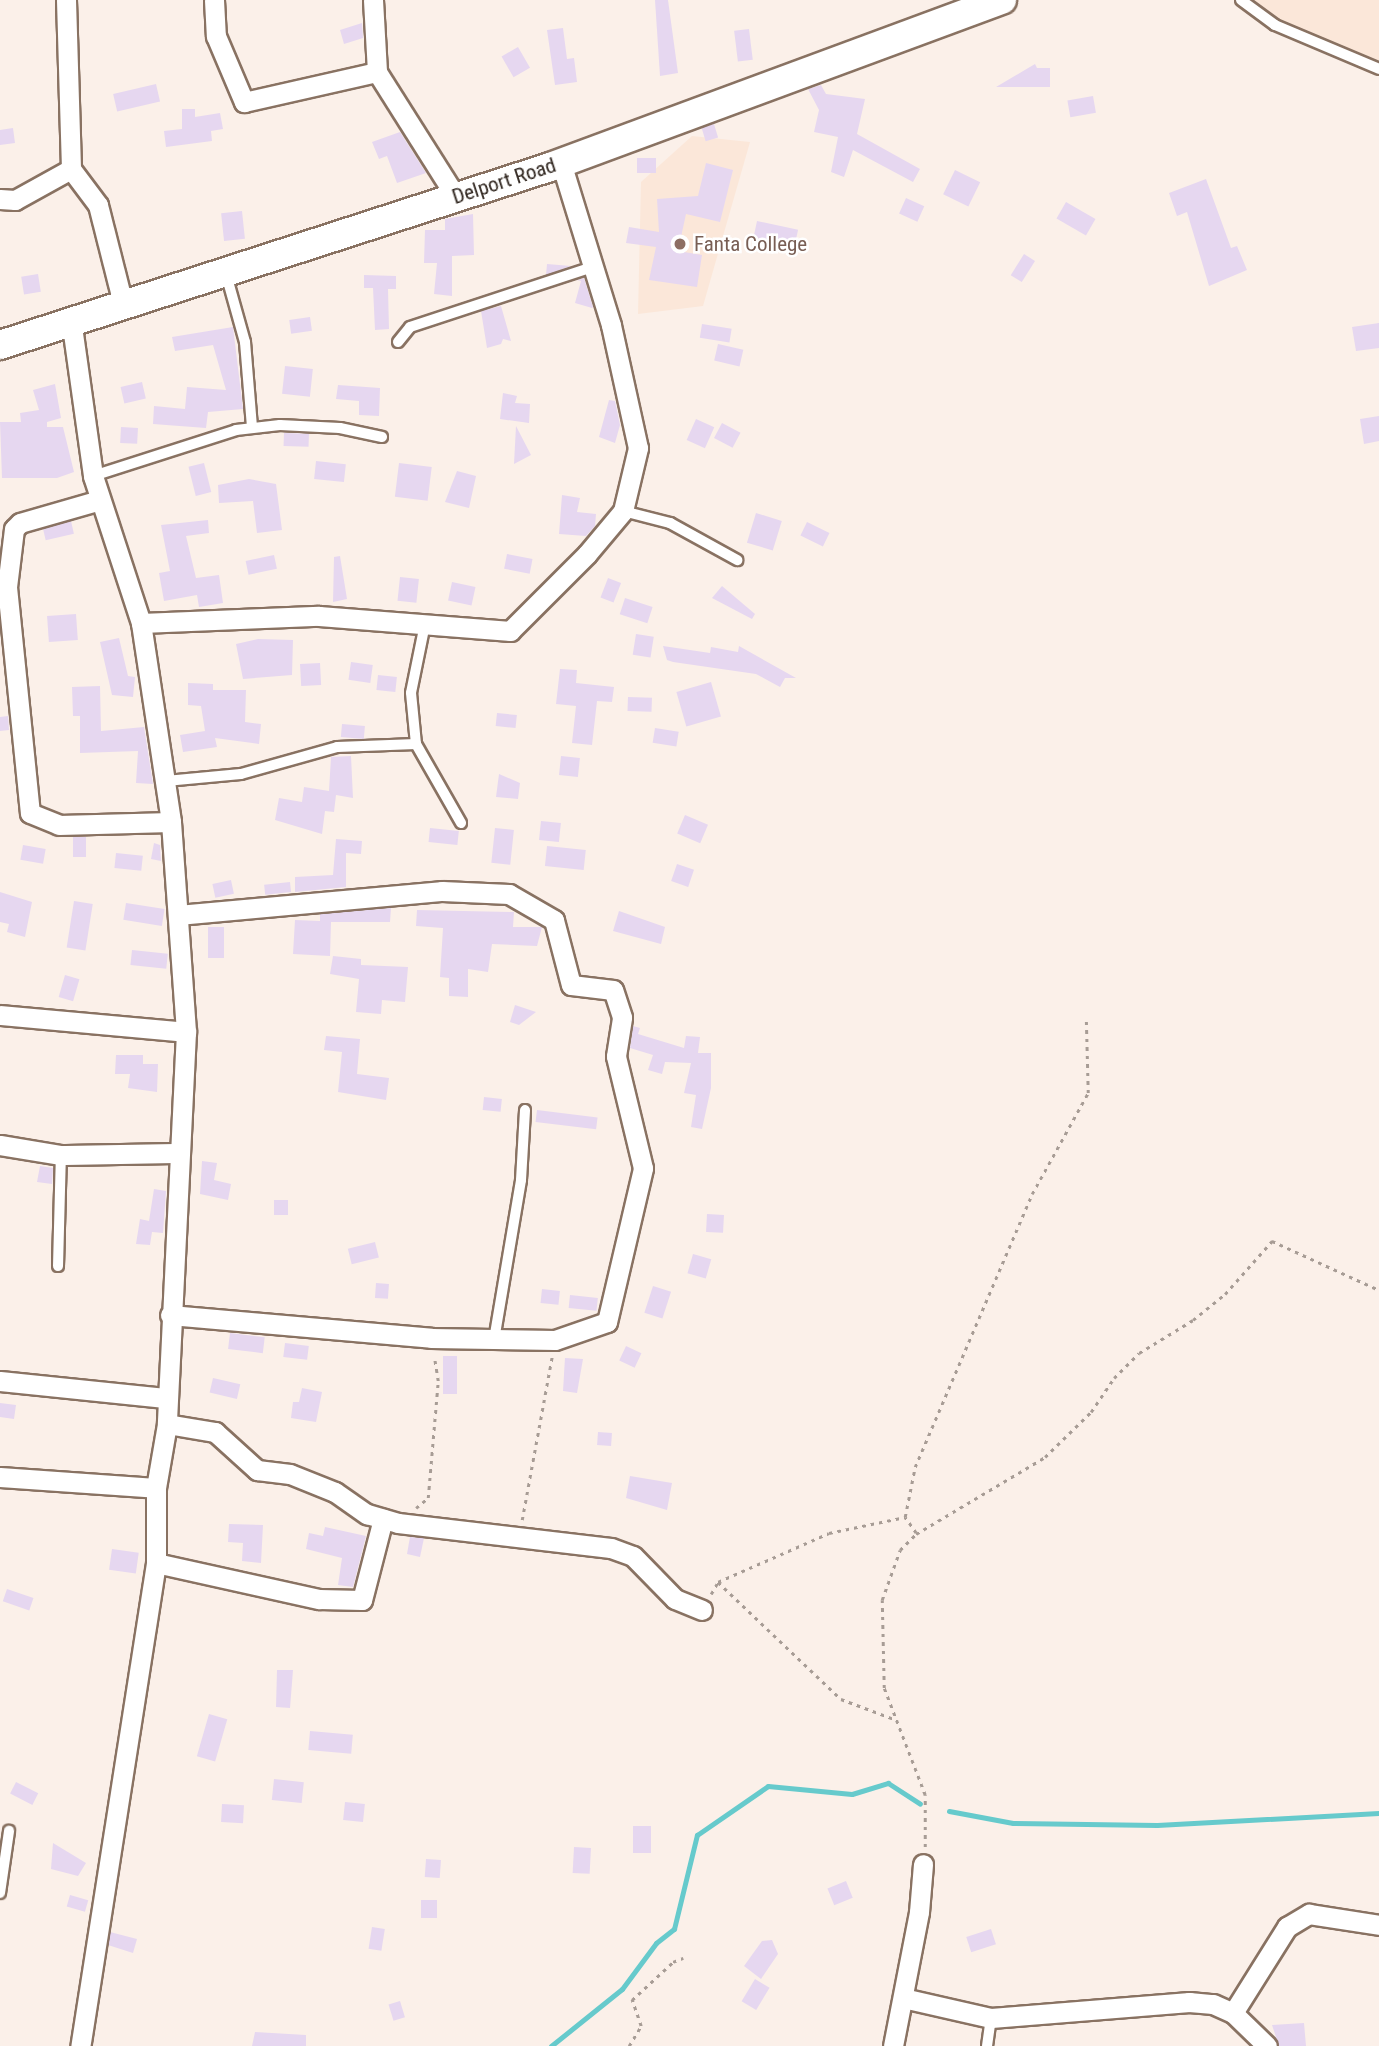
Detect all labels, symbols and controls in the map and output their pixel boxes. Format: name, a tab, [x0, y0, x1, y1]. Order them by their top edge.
street label: Delport Road	[449, 152, 559, 210]
place label: Fanta College	[694, 231, 807, 257]
marker: Fanta College	[672, 236, 688, 252]

